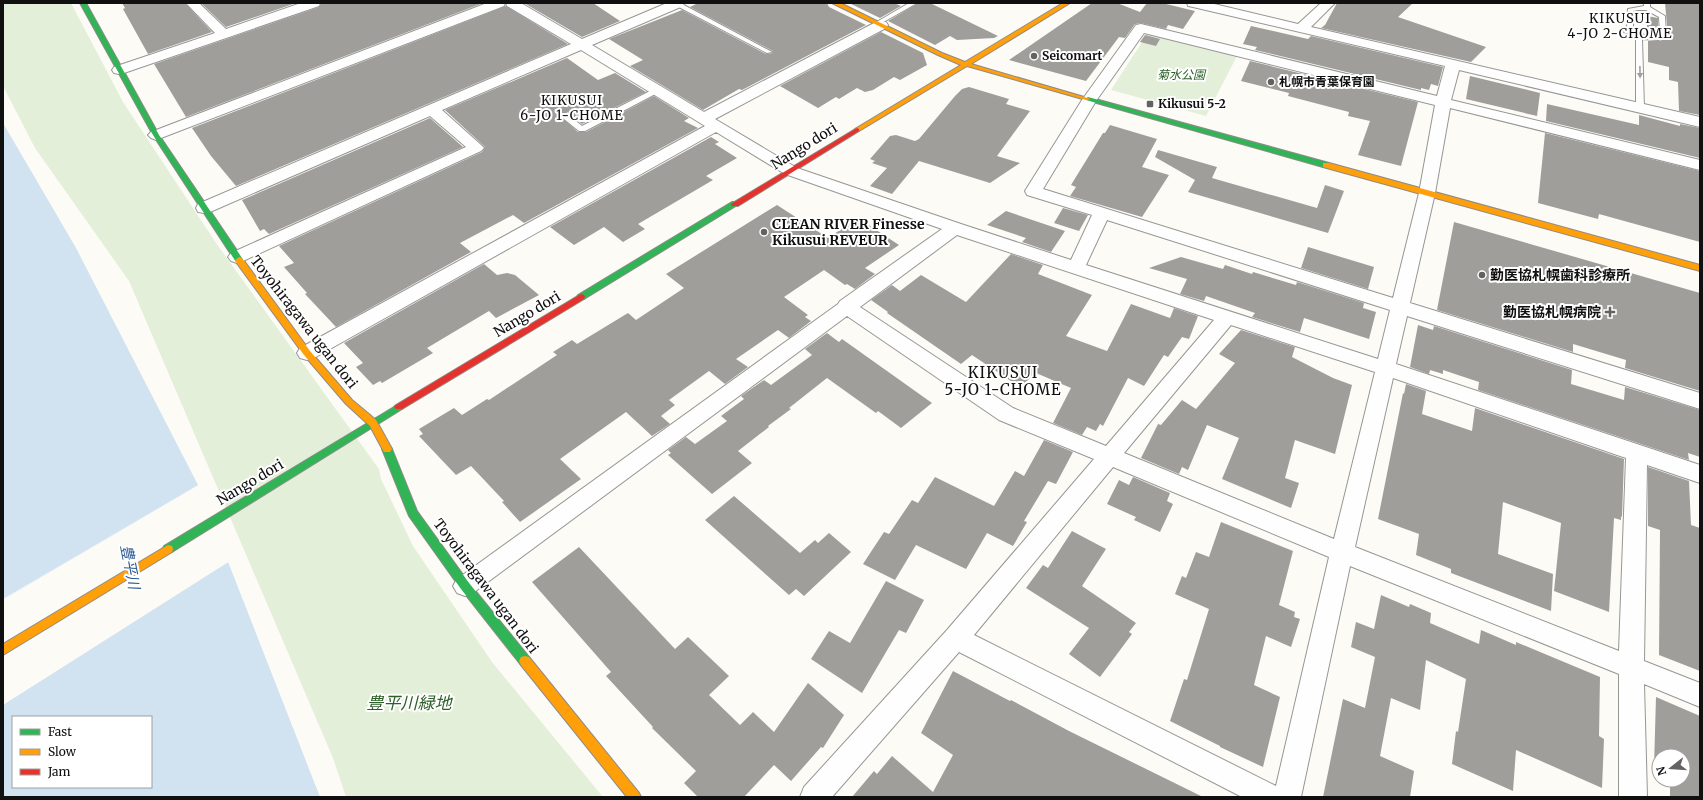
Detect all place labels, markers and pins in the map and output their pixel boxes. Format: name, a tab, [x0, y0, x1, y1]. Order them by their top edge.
place label: Seicomart	[1042, 48, 1103, 63]
marker: Seicomart	[1029, 51, 1039, 61]
place label: 札幌市青葉保育園	[1279, 74, 1375, 89]
marker: 札幌市青葉保育園	[1266, 77, 1276, 87]
place label: Kikusui 5-2	[1158, 96, 1226, 111]
marker: Kikusui 5-2	[1145, 99, 1155, 109]
place label: CLEAN RIVER Finesse Kikusui REVEUR	[772, 215, 925, 249]
marker: CLEAN RIVER Finesse Kikusui REVEUR	[759, 227, 769, 237]
place label: 勤医協札幌歯科診療所	[1490, 266, 1630, 284]
marker: 勤医協札幌歯科診療所	[1477, 270, 1487, 280]
place label: 勤医協札幌病院	[1503, 303, 1601, 321]
marker: 勤医協札幌病院	[1604, 306, 1616, 318]

